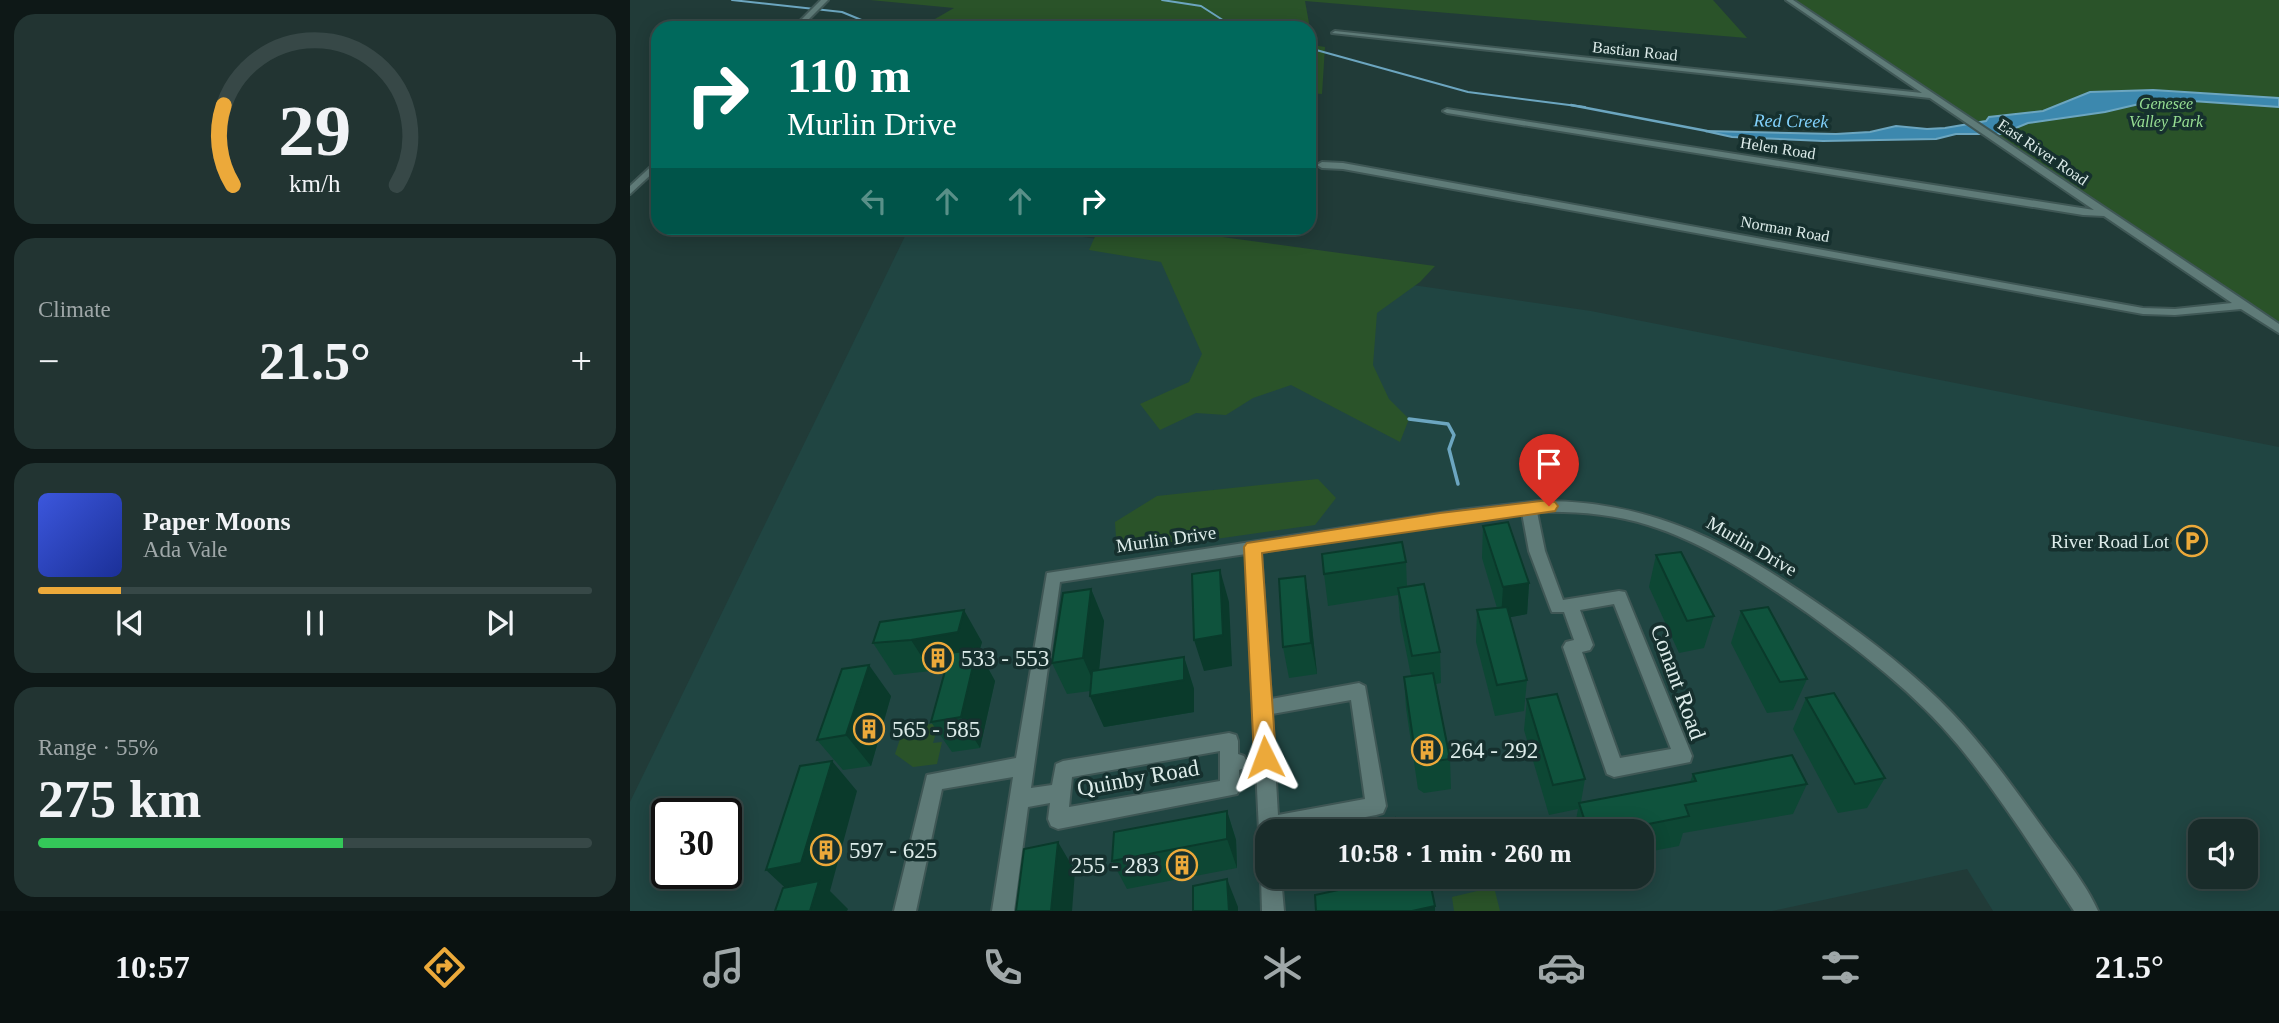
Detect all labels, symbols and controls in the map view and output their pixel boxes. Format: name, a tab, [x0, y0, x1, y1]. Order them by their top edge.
street label: Bastian Road	[1591, 38, 1679, 64]
text: 110 m	[787, 48, 911, 103]
icon: right	[672, 49, 763, 140]
text: 29	[279, 91, 351, 172]
park label: Genesee Valley Park	[2129, 95, 2204, 131]
text: Murlin Drive	[787, 106, 957, 142]
water label: Red Creek	[1752, 110, 1830, 132]
street label: East River Road	[1995, 116, 2091, 188]
street label: Helen Road	[1739, 134, 1817, 162]
text: km/h	[289, 170, 341, 197]
icon: left	[855, 182, 893, 220]
icon: ahead	[928, 182, 966, 220]
icon: ahead	[1001, 182, 1039, 220]
icon: right	[1074, 182, 1112, 220]
street label: Norman Road	[1739, 213, 1831, 245]
text: Climate	[38, 297, 111, 322]
text: 21.5°	[259, 333, 371, 390]
text: −	[38, 340, 59, 382]
text: +	[571, 340, 592, 382]
pin	[1519, 434, 1579, 506]
icon: arrive	[1530, 445, 1568, 483]
text: Paper Moons	[143, 507, 291, 536]
street label: Murlin Drive	[1703, 512, 1801, 580]
street label: Murlin Drive	[1115, 522, 1217, 556]
parking icon: River Road Lot	[2175, 524, 2209, 558]
place label: River Road Lot	[2051, 531, 2170, 552]
text: Ada Vale	[143, 537, 228, 562]
icon: previous	[111, 604, 149, 642]
icon: pause	[296, 604, 334, 642]
icon: next	[481, 604, 519, 642]
street label: Conant Road	[1646, 621, 1711, 743]
building icon: 533 - 553	[921, 641, 955, 675]
place label: 533 - 553	[961, 646, 1049, 671]
building icon: 565 - 585	[852, 712, 886, 746]
place label: 565 - 585	[892, 717, 980, 742]
position arrow	[1228, 720, 1302, 794]
building icon: 264 - 292	[1410, 733, 1444, 767]
text: Range · 55%	[38, 735, 158, 760]
place label: 264 - 292	[1450, 738, 1538, 763]
street label: Quinby Road	[1075, 755, 1201, 801]
text: 275 km	[38, 771, 201, 828]
speed limit sign: 30	[651, 798, 742, 889]
map controls	[2188, 819, 2258, 889]
button: sound	[2188, 819, 2258, 889]
building icon: 597 - 625	[809, 833, 843, 867]
place label: 597 - 625	[849, 838, 937, 863]
text: 10:58 · 1 min · 260 m	[1338, 839, 1572, 868]
building icon: 255 - 283	[1165, 848, 1199, 882]
place label: 255 - 283	[1071, 853, 1159, 878]
icon: directions	[420, 943, 469, 992]
icon: music	[699, 943, 748, 992]
icon: phone	[978, 943, 1027, 992]
icon: climate	[1258, 943, 1307, 992]
icon: car	[1537, 943, 1586, 992]
icon: filters	[1816, 943, 1865, 992]
text: 10:57	[115, 949, 190, 985]
text: 21.5°	[2095, 949, 2164, 985]

